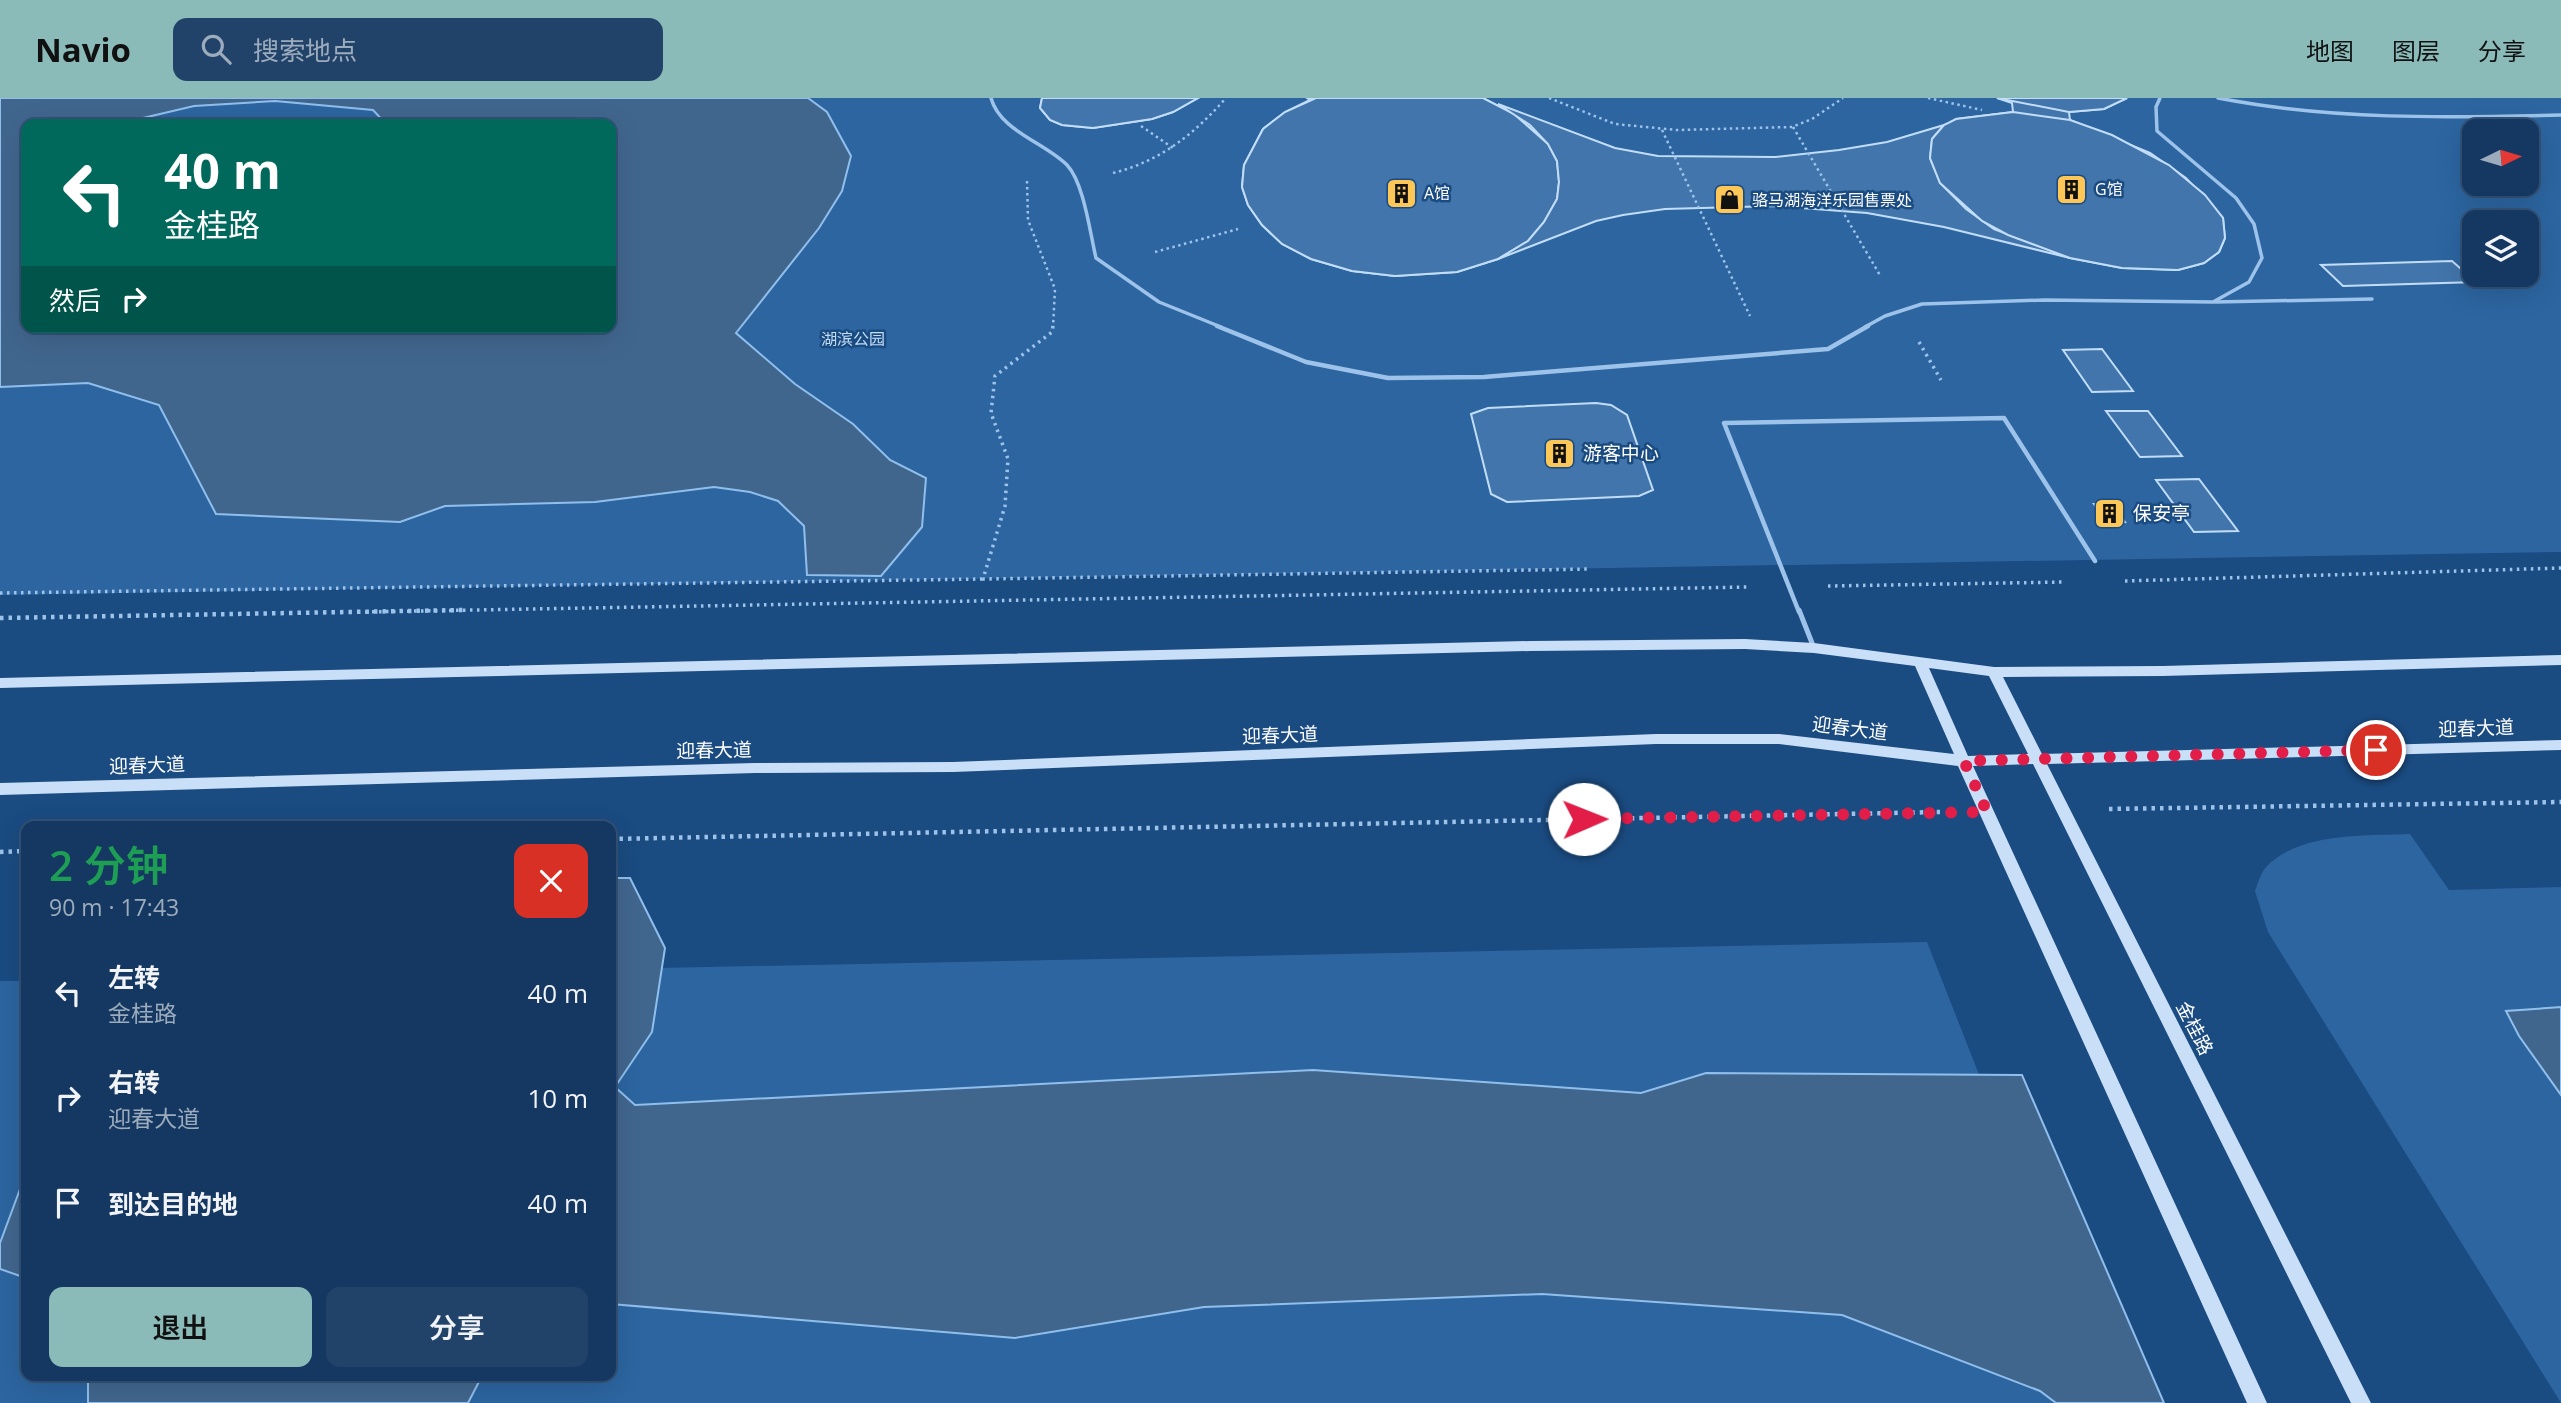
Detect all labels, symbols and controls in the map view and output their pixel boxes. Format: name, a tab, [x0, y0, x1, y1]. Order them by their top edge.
search box	[173, 18, 663, 81]
text: Navio	[35, 27, 131, 72]
icon: search	[197, 30, 235, 68]
text: 搜索地点	[253, 32, 357, 68]
text: 地图	[2306, 34, 2354, 67]
text: 图层	[2392, 34, 2440, 67]
text: 分享	[2478, 34, 2526, 67]
north arrow	[2462, 119, 2539, 196]
map controls	[2462, 119, 2539, 287]
text: 40 m	[164, 137, 281, 203]
icon: left	[49, 147, 140, 238]
building icon: G馆	[2055, 172, 2089, 206]
building icon: A馆	[1384, 176, 1418, 210]
place label: G馆	[2095, 178, 2123, 200]
place label: A馆	[1424, 182, 1450, 204]
shop icon: 骆马湖海洋乐园售票处	[1712, 183, 1746, 217]
place label: 骆马湖海洋乐园售票处	[1752, 189, 1912, 211]
text: 金桂路	[164, 203, 260, 246]
button: layers	[2462, 210, 2539, 287]
icon: right	[115, 280, 153, 318]
text: 然后	[49, 282, 101, 318]
park label: 湖滨公园	[821, 328, 885, 350]
building icon: 游客中心	[1543, 436, 1577, 470]
place label: 游客中心	[1583, 440, 1659, 466]
building icon: 保安亭	[2093, 496, 2127, 530]
place label: 保安亭	[2133, 500, 2190, 526]
street label: 迎春大道	[1811, 710, 1889, 746]
street label: 迎春大道	[2438, 714, 2514, 742]
pin	[2346, 720, 2406, 780]
street label: 迎春大道	[1242, 721, 1318, 749]
icon: arrive	[2357, 731, 2395, 769]
street label: 迎春大道	[676, 736, 752, 764]
street label: 迎春大道	[109, 751, 185, 779]
position arrow	[1547, 782, 1621, 856]
text: 2 分钟	[49, 836, 168, 893]
button: close	[514, 844, 588, 918]
text: 90 m · 17:43	[49, 891, 179, 923]
text: 左转	[108, 959, 160, 995]
icon: left	[49, 974, 87, 1012]
text: 40 m	[527, 975, 588, 1011]
text: 金桂路	[108, 997, 177, 1029]
street label: 金桂路	[2170, 997, 2220, 1059]
text: 右转	[108, 1064, 160, 1100]
icon: right	[49, 1079, 87, 1117]
text: 10 m	[527, 1080, 588, 1116]
text: 迎春大道	[108, 1102, 200, 1134]
icon: arrive	[49, 1184, 87, 1222]
text: 40 m	[527, 1185, 588, 1221]
text: 到达目的地	[108, 1186, 238, 1222]
button: 退出	[49, 1287, 312, 1367]
button: 分享	[326, 1287, 588, 1367]

